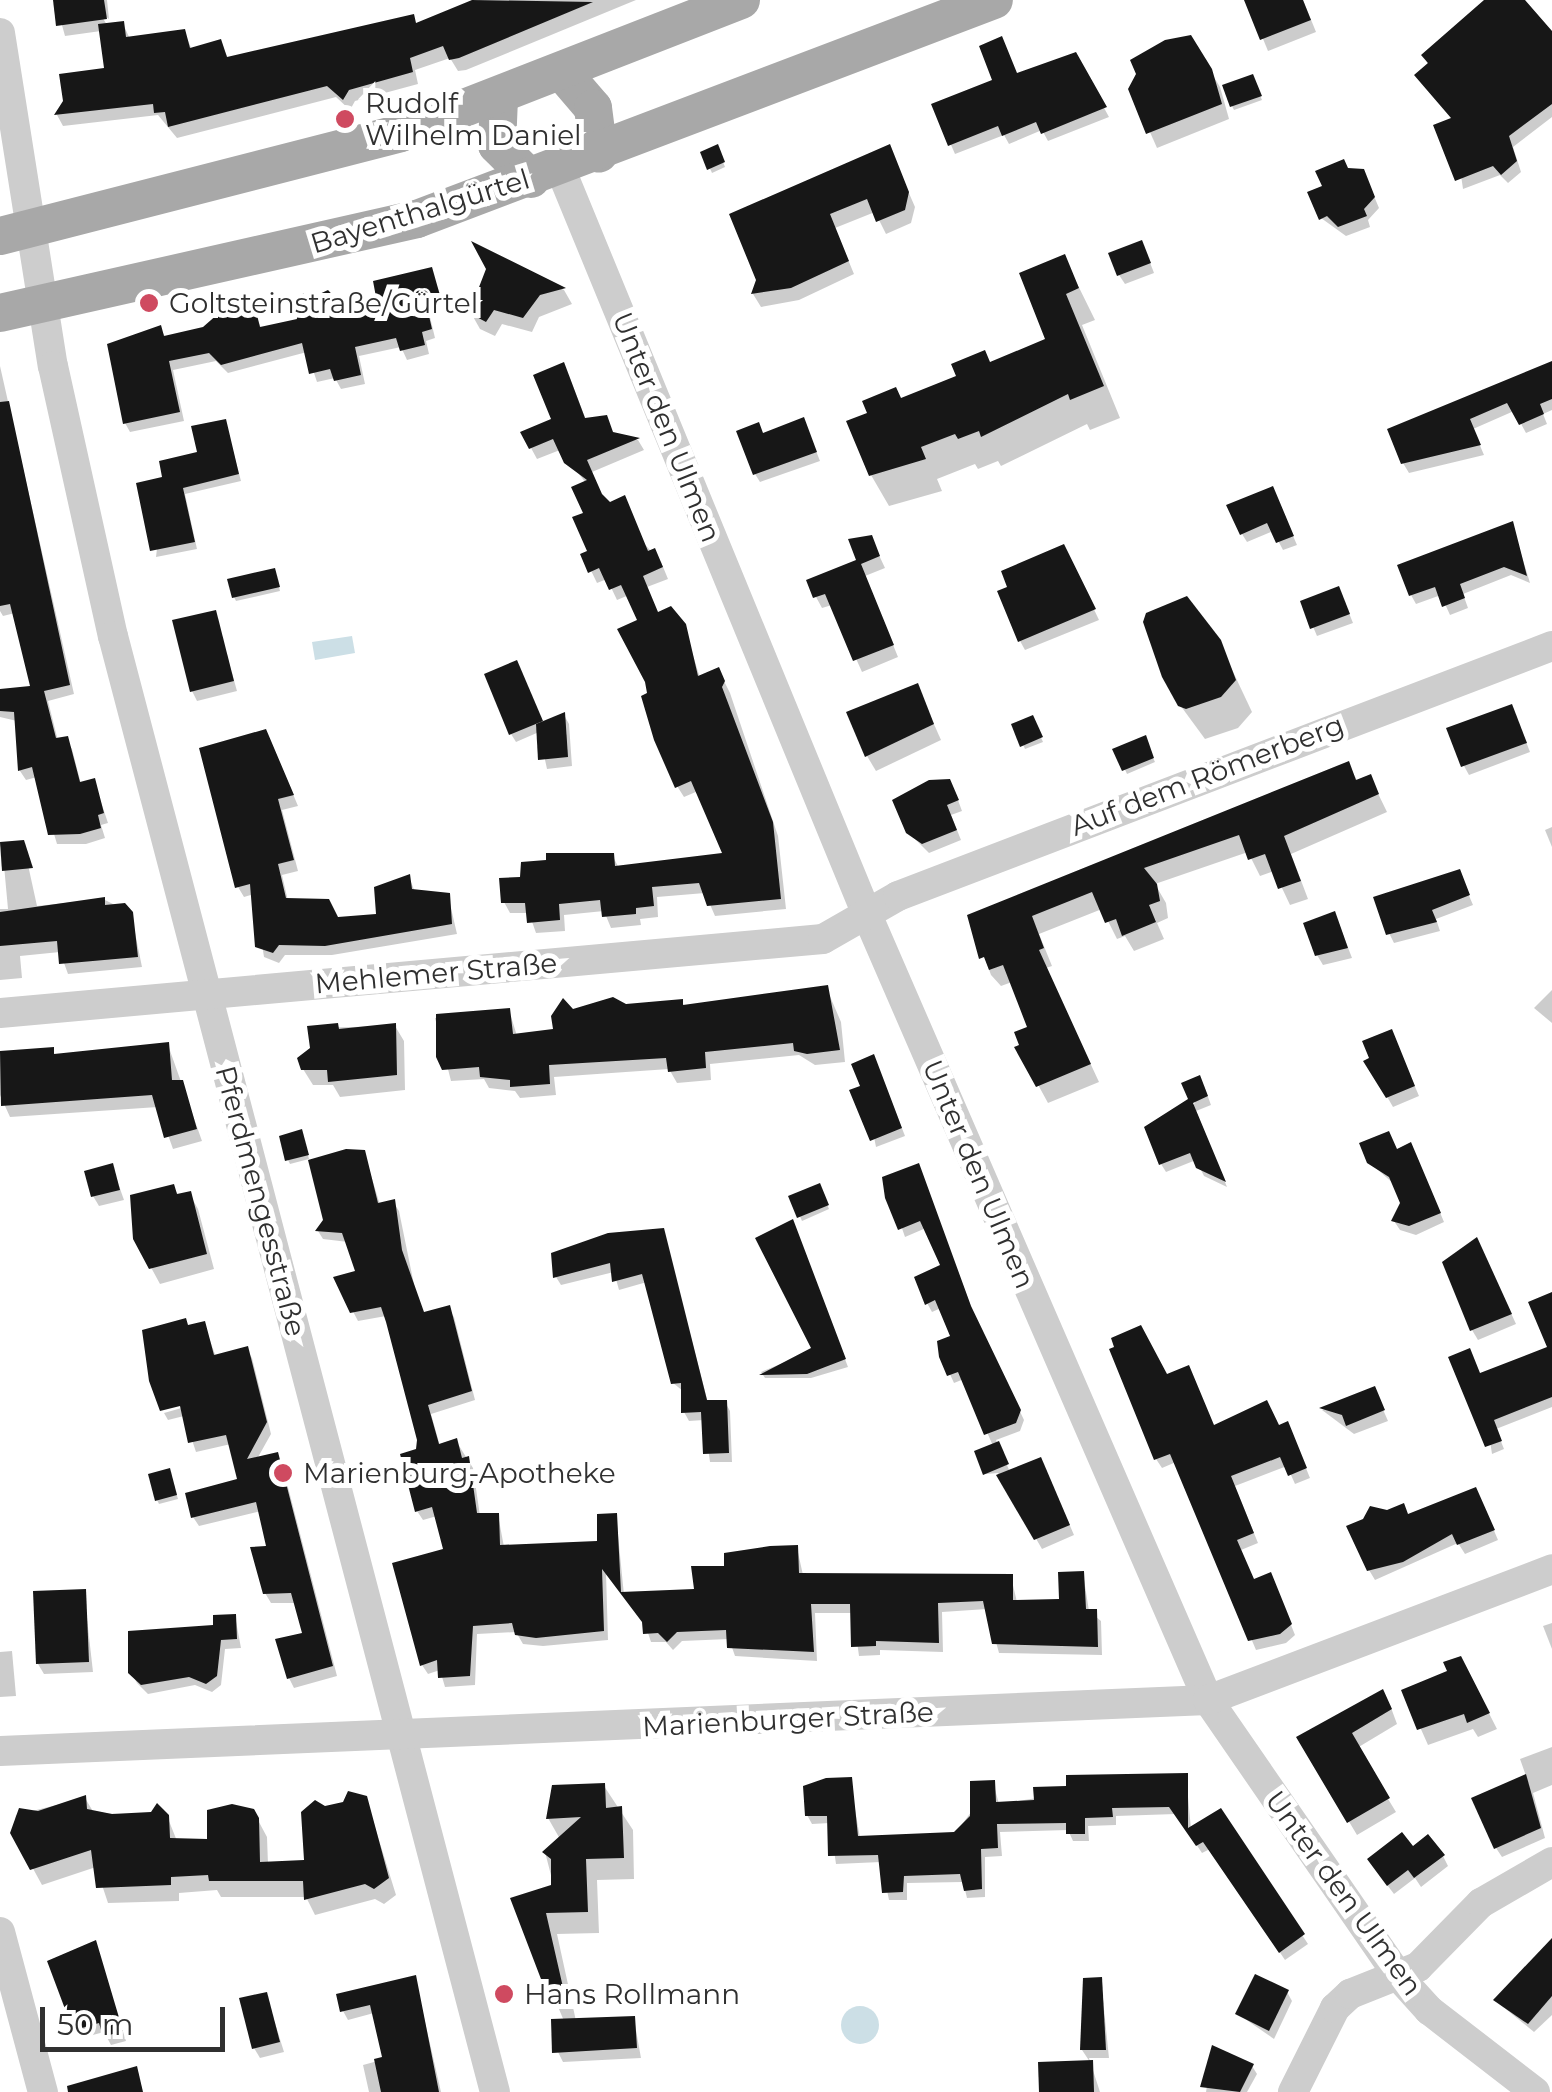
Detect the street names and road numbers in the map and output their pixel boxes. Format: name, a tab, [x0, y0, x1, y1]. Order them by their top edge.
street label: Bayenthalgürtel	[307, 162, 533, 260]
street label: Unter den Ulmen	[606, 307, 728, 547]
street label: Auf dem Römerberg	[1066, 707, 1348, 843]
street label: Mehlemer Straße	[313, 946, 559, 1000]
street label: Unter den Ulmen	[916, 1055, 1042, 1293]
street label: Pferdmengesstraße	[209, 1062, 313, 1340]
street label: Marienburger Straße	[641, 1695, 935, 1743]
street label: Unter den Ulmen	[1258, 1784, 1430, 2002]

